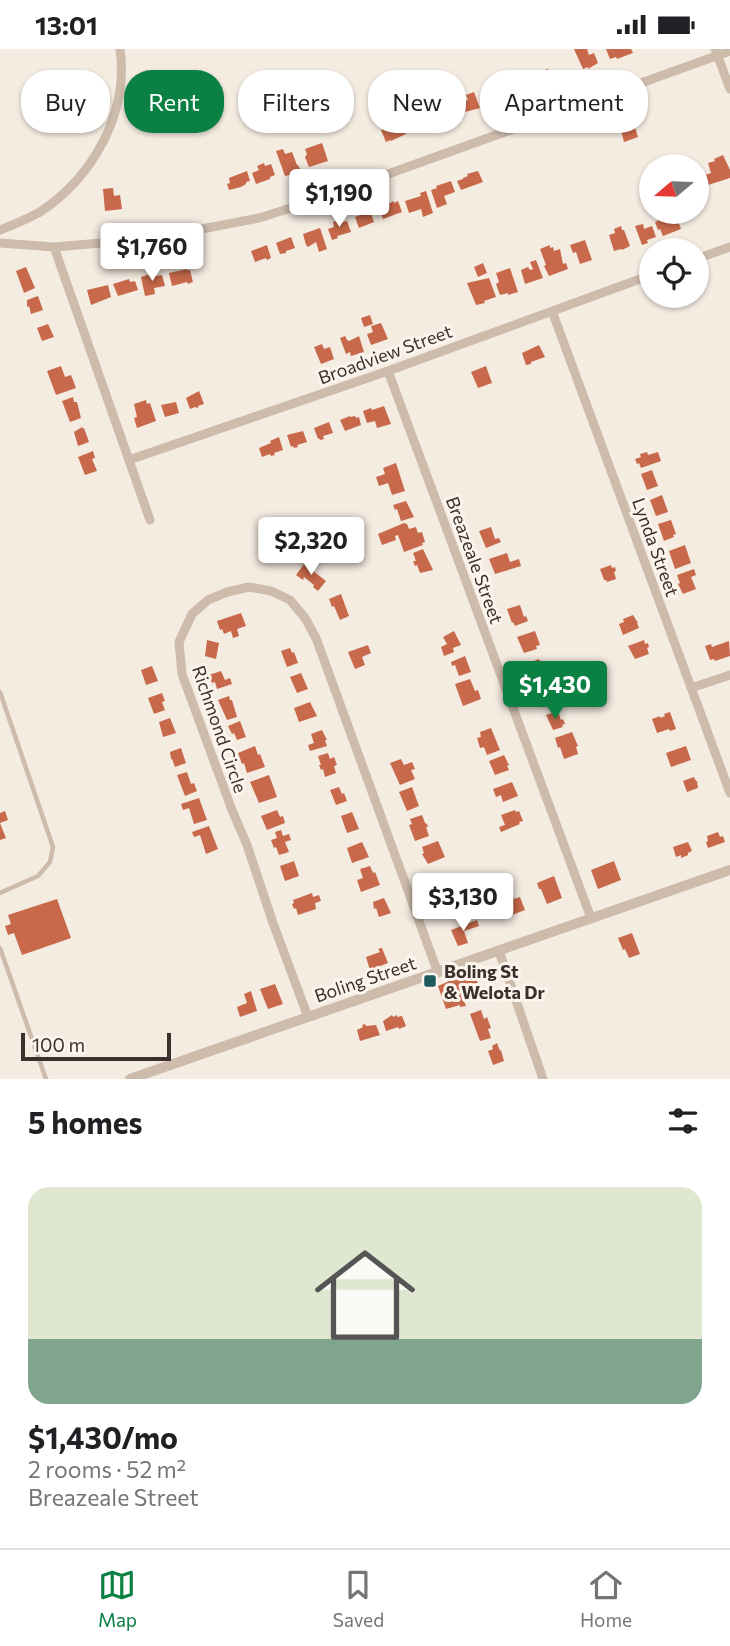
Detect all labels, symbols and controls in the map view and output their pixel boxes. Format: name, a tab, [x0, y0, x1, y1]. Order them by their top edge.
text: 13:01	[35, 9, 98, 40]
chip: Buy	[21, 70, 110, 133]
chip: Rent	[124, 70, 224, 133]
chip: Filters	[238, 70, 354, 133]
chip: New	[368, 70, 466, 133]
chip: Apartment	[480, 70, 648, 133]
north arrow	[639, 154, 709, 224]
map controls	[639, 154, 709, 308]
pin: $1,190	[282, 169, 396, 229]
text: $1,190	[305, 178, 373, 206]
pin: $1,760	[95, 223, 209, 283]
text: $1,760	[116, 232, 188, 260]
button: locate	[639, 238, 709, 308]
street label: Broadview Street	[315, 320, 455, 388]
street label: Breazeale Street	[442, 493, 508, 627]
street label: Lynda Street	[628, 495, 684, 599]
pin: $2,320	[254, 517, 368, 577]
text: $2,320	[274, 526, 348, 554]
pin: $1,430	[498, 661, 612, 721]
street label: Richmond Circle	[188, 662, 252, 796]
text: $1,430	[519, 670, 591, 698]
pin: $3,130	[406, 873, 520, 933]
text: $3,130	[428, 882, 498, 910]
street label: Boling Street	[311, 951, 419, 1007]
place label: Boling St & Welota Dr	[444, 960, 546, 1003]
marker: Boling St & Welota Dr	[422, 973, 438, 989]
scale bar	[21, 1030, 172, 1062]
text: 100 m	[32, 1033, 85, 1056]
icon: filters	[664, 1102, 702, 1140]
text: 5 homes	[28, 1103, 142, 1140]
icon: home	[302, 1232, 428, 1358]
text: $1,430/mo	[28, 1418, 178, 1455]
text: 2 rooms · 52 m²	[28, 1455, 186, 1483]
text: Breazeale Street	[28, 1483, 199, 1511]
tab: Map	[98, 1566, 137, 1631]
tab: Saved	[333, 1566, 384, 1631]
tab: Home	[580, 1566, 632, 1631]

